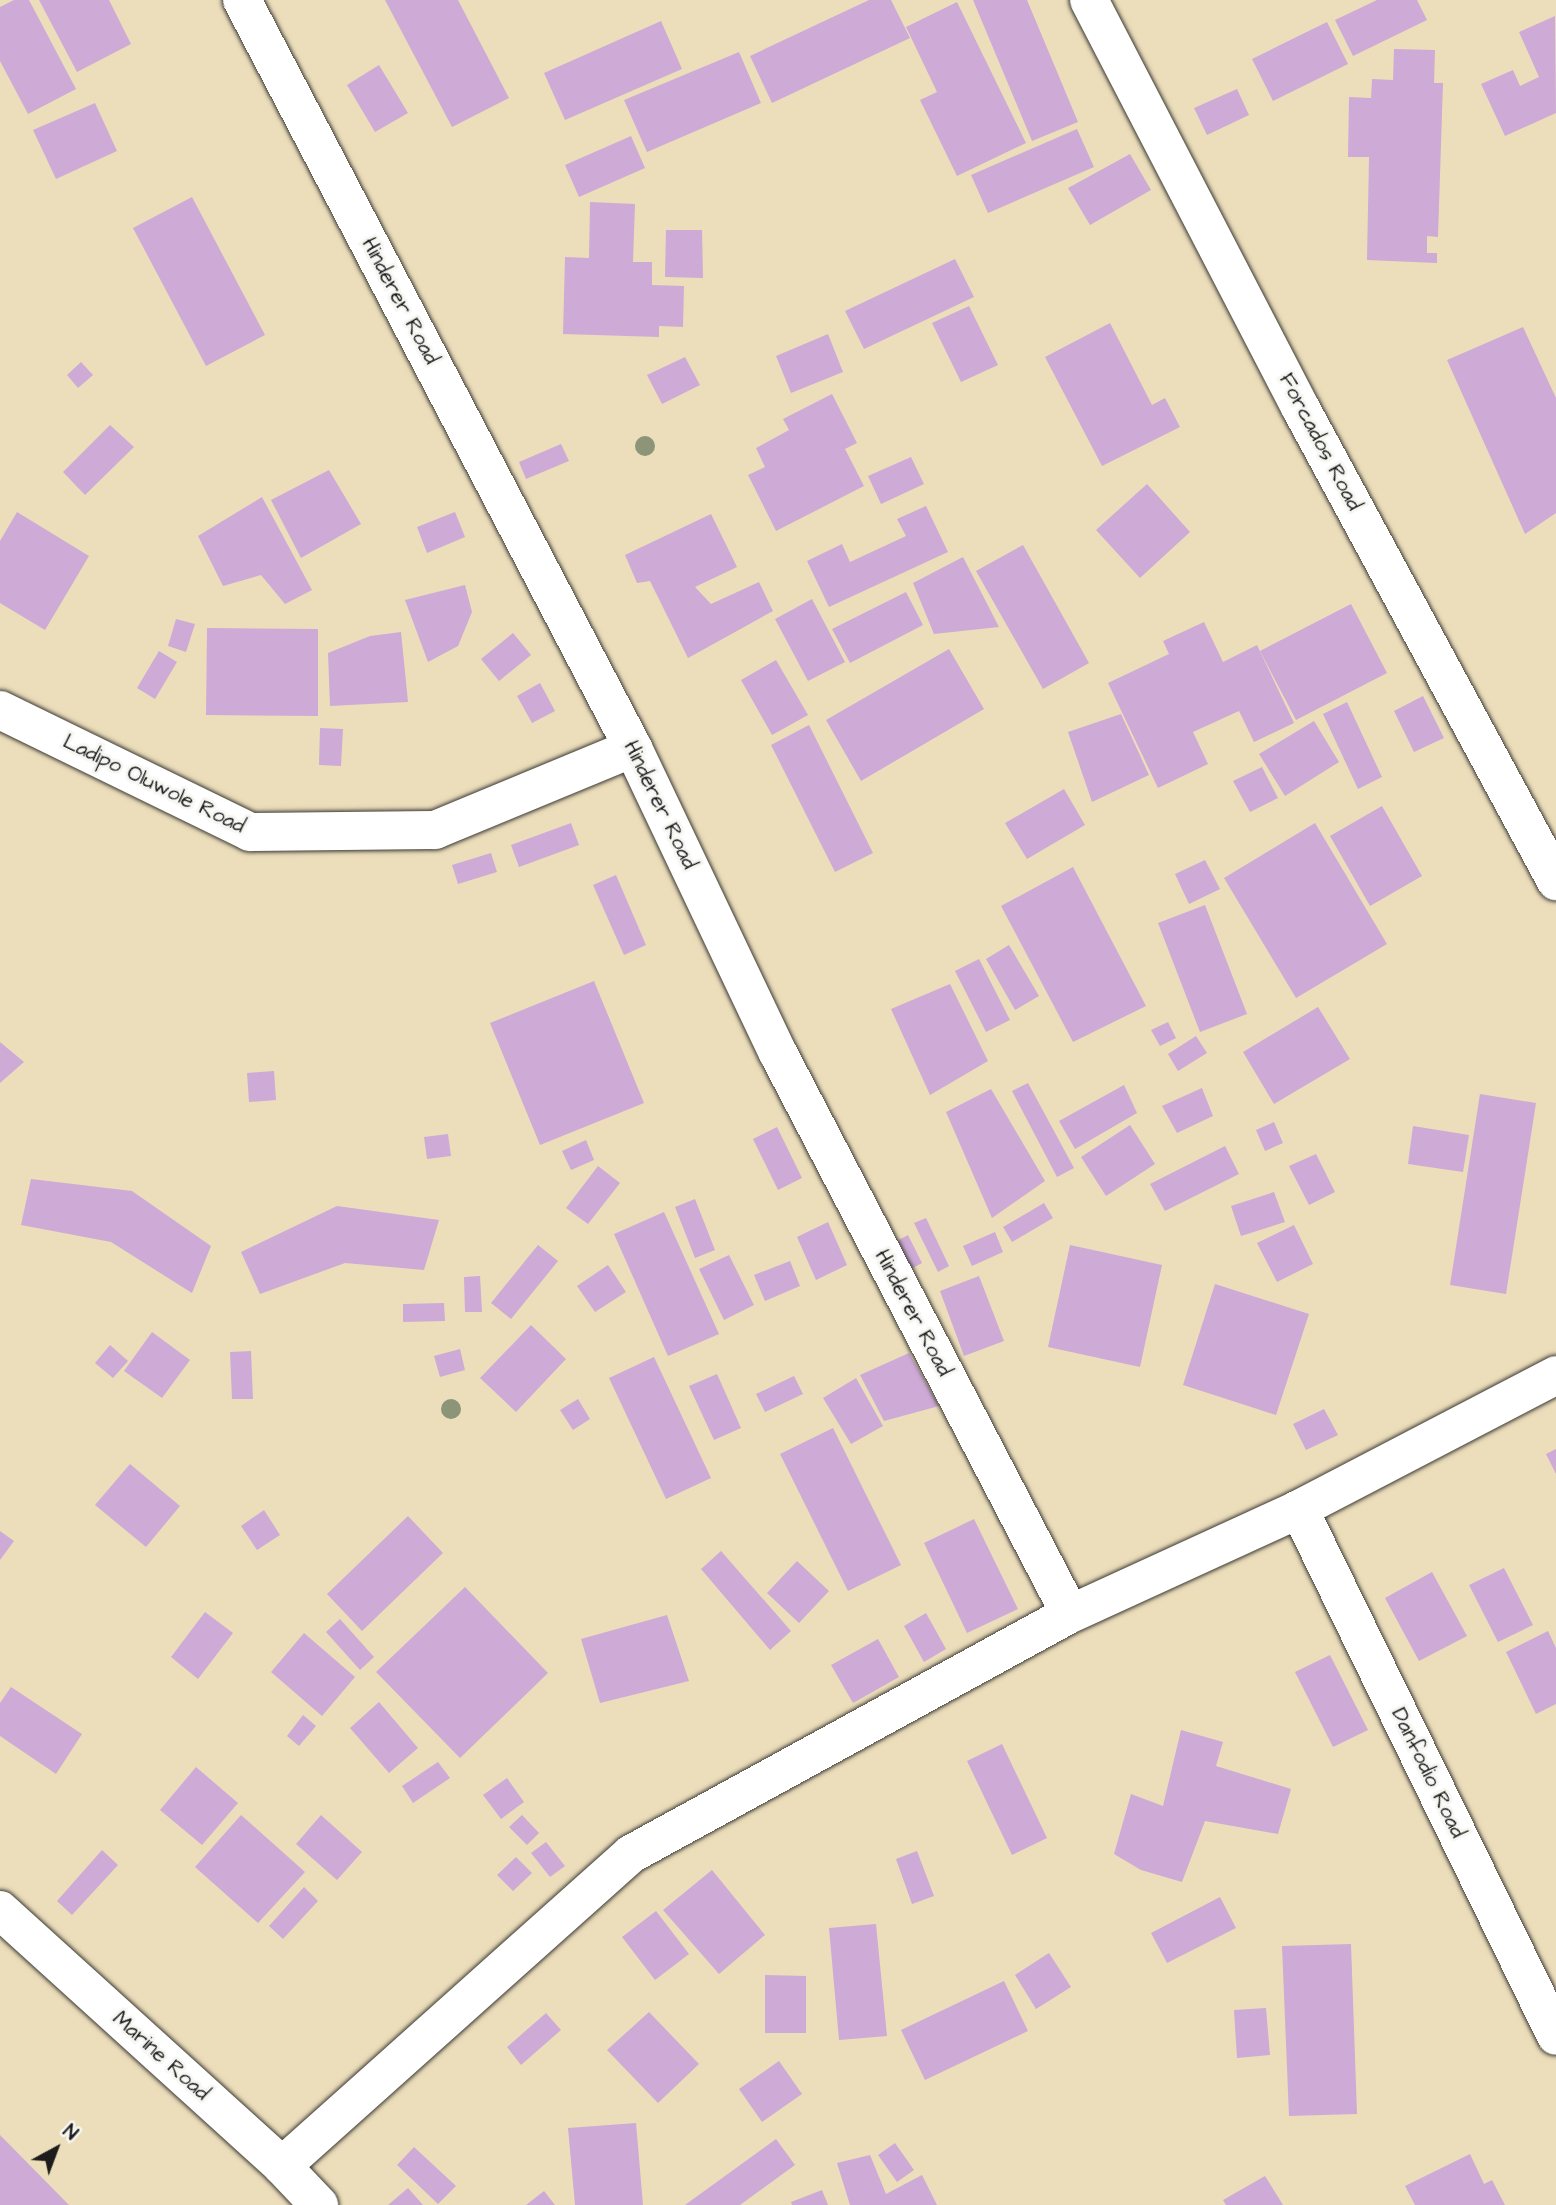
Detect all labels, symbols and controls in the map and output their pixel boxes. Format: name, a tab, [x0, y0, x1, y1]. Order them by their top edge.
street label: Hinderer Road	[356, 233, 444, 369]
street label: Forcados Road	[1273, 369, 1367, 515]
street label: Ladipo Oluwole Road	[59, 729, 249, 839]
street label: Hinderer Road	[618, 737, 702, 873]
street label: Hinderer Road	[869, 1245, 957, 1381]
street label: Danfodio Road	[1386, 1704, 1470, 1842]
street label: Marine Road	[107, 2006, 215, 2106]
north arrow	[21, 2114, 91, 2184]
text: N	[57, 2119, 83, 2147]

